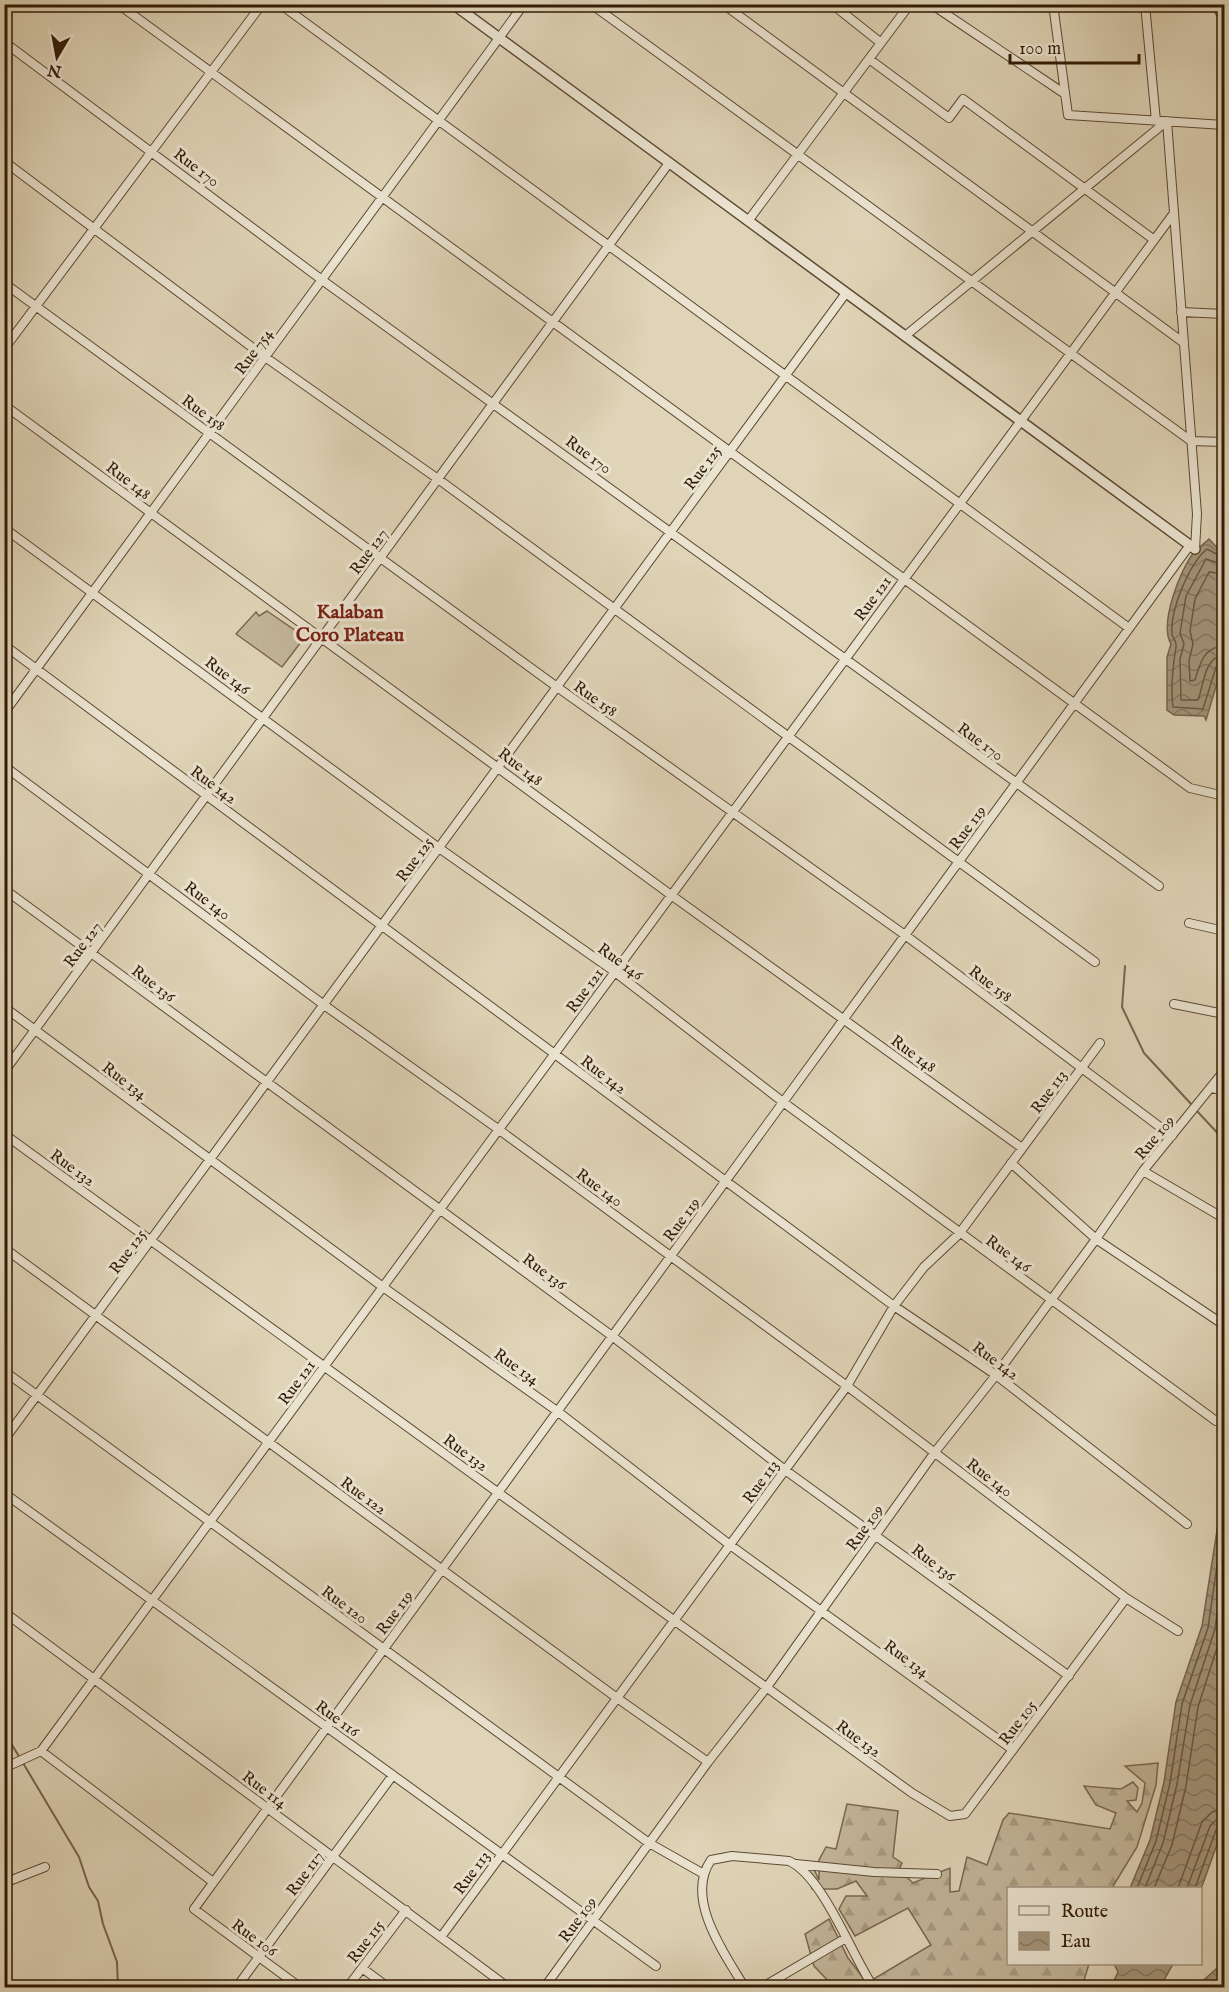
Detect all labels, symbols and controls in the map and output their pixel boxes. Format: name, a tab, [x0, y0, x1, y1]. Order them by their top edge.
north arrow	[27, 27, 87, 87]
scale bar	[1010, 27, 1139, 65]
text: 100 m	[1019, 38, 1061, 61]
text: N	[46, 59, 64, 81]
street label: Rue 170	[169, 145, 223, 192]
street label: Rue 754	[231, 325, 278, 379]
street label: Rue 158	[177, 391, 229, 436]
street label: Rue 170	[561, 432, 615, 479]
street label: Rue 125	[681, 442, 727, 494]
street label: Rue 148	[101, 458, 154, 505]
street label: Rue 127	[346, 525, 393, 579]
street label: Rue 121	[851, 573, 897, 626]
district label: Kalaban Coro Plateau	[296, 600, 405, 648]
street label: Rue 146	[200, 653, 254, 700]
street label: Rue 158	[569, 677, 621, 722]
street label: Rue 170	[953, 719, 1007, 766]
street label: Rue 148	[493, 744, 546, 791]
street label: Rue 142	[186, 762, 240, 809]
street label: Rue 119	[946, 802, 991, 854]
street label: Rue 125	[393, 834, 439, 886]
street label: Rue 140	[180, 878, 234, 926]
street label: Rue 127	[60, 918, 107, 972]
street label: Rue 146	[593, 939, 647, 986]
street label: Rue 136	[127, 962, 179, 1008]
street label: Rue 158	[964, 962, 1015, 1007]
street label: Rue 121	[563, 965, 609, 1018]
street label: Rue 148	[886, 1031, 939, 1078]
street label: Rue 142	[576, 1052, 630, 1099]
street label: Rue 134	[97, 1058, 150, 1105]
street label: Rue 113	[1027, 1066, 1072, 1118]
street label: Rue 109	[1131, 1112, 1180, 1165]
street label: Rue 132	[45, 1146, 98, 1192]
street label: Rue 140	[572, 1165, 626, 1212]
street label: Rue 119	[660, 1194, 705, 1246]
street label: Rue 125	[106, 1226, 152, 1278]
street label: Rue 146	[981, 1231, 1035, 1278]
street label: Rue 136	[518, 1250, 570, 1296]
street label: Rue 142	[968, 1338, 1022, 1385]
street label: Rue 134	[489, 1345, 543, 1391]
street label: Rue 121	[275, 1357, 321, 1410]
street label: Rue 132	[438, 1431, 491, 1477]
street label: Rue 140	[962, 1455, 1016, 1503]
street label: Rue 113	[739, 1456, 784, 1508]
street label: Rue 122	[336, 1473, 390, 1520]
street label: Rue 109	[843, 1501, 889, 1555]
street label: Rue 136	[907, 1541, 959, 1587]
street label: Rue 120	[317, 1582, 371, 1629]
street label: Rue 119	[373, 1587, 418, 1639]
street label: Rue 134	[879, 1637, 932, 1683]
street label: Rue 116	[311, 1697, 363, 1743]
street label: Rue 105	[995, 1697, 1042, 1749]
street label: Rue 132	[831, 1717, 884, 1763]
street label: Rue 114	[237, 1767, 290, 1814]
street label: Rue 113	[450, 1847, 495, 1899]
street label: Rue 117	[283, 1848, 329, 1901]
legend	[1007, 1887, 1202, 1965]
street label: Rue 109	[555, 1893, 602, 1947]
text: Route	[1061, 1901, 1108, 1924]
street label: Rue 106	[227, 1915, 281, 1962]
street label: Rue 115	[344, 1916, 389, 1968]
text: Eau	[1061, 1931, 1091, 1954]

